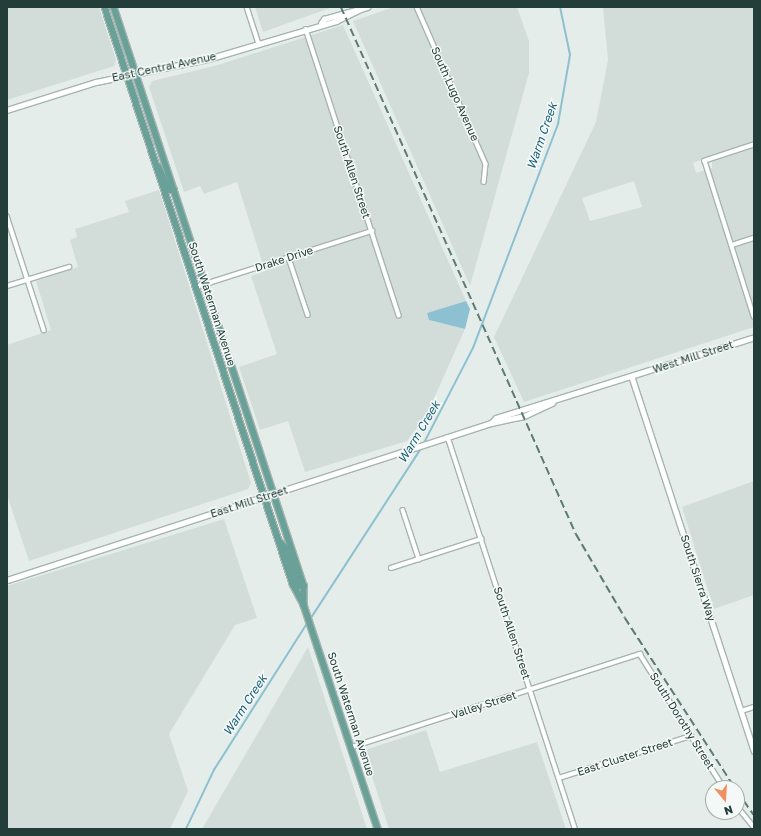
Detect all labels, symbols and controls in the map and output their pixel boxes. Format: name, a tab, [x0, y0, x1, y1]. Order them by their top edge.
street label: South Lugo Avenue	[428, 45, 482, 143]
street label: East Central Avenue	[111, 50, 217, 84]
water label: Warm Creek	[524, 101, 560, 171]
street label: South Allen Street	[331, 124, 373, 220]
street label: South Waterman Avenue	[186, 240, 238, 368]
street label: Drake Drive	[253, 243, 315, 275]
street label: West Mill Street	[651, 338, 735, 376]
water label: Warm Creek	[395, 398, 443, 466]
street label: East Mill Street	[209, 483, 289, 521]
street label: South Sierra Way	[678, 533, 718, 623]
street label: South Allen Street	[491, 585, 533, 681]
street label: South Waterman Avenue	[325, 650, 377, 778]
street label: South Dorothy Street	[647, 670, 717, 772]
water label: Warm Creek	[220, 672, 270, 738]
street label: Valley Street	[450, 688, 518, 722]
street label: East Cluster Street	[576, 735, 674, 779]
north arrow	[705, 780, 745, 820]
text: N	[723, 803, 735, 818]

